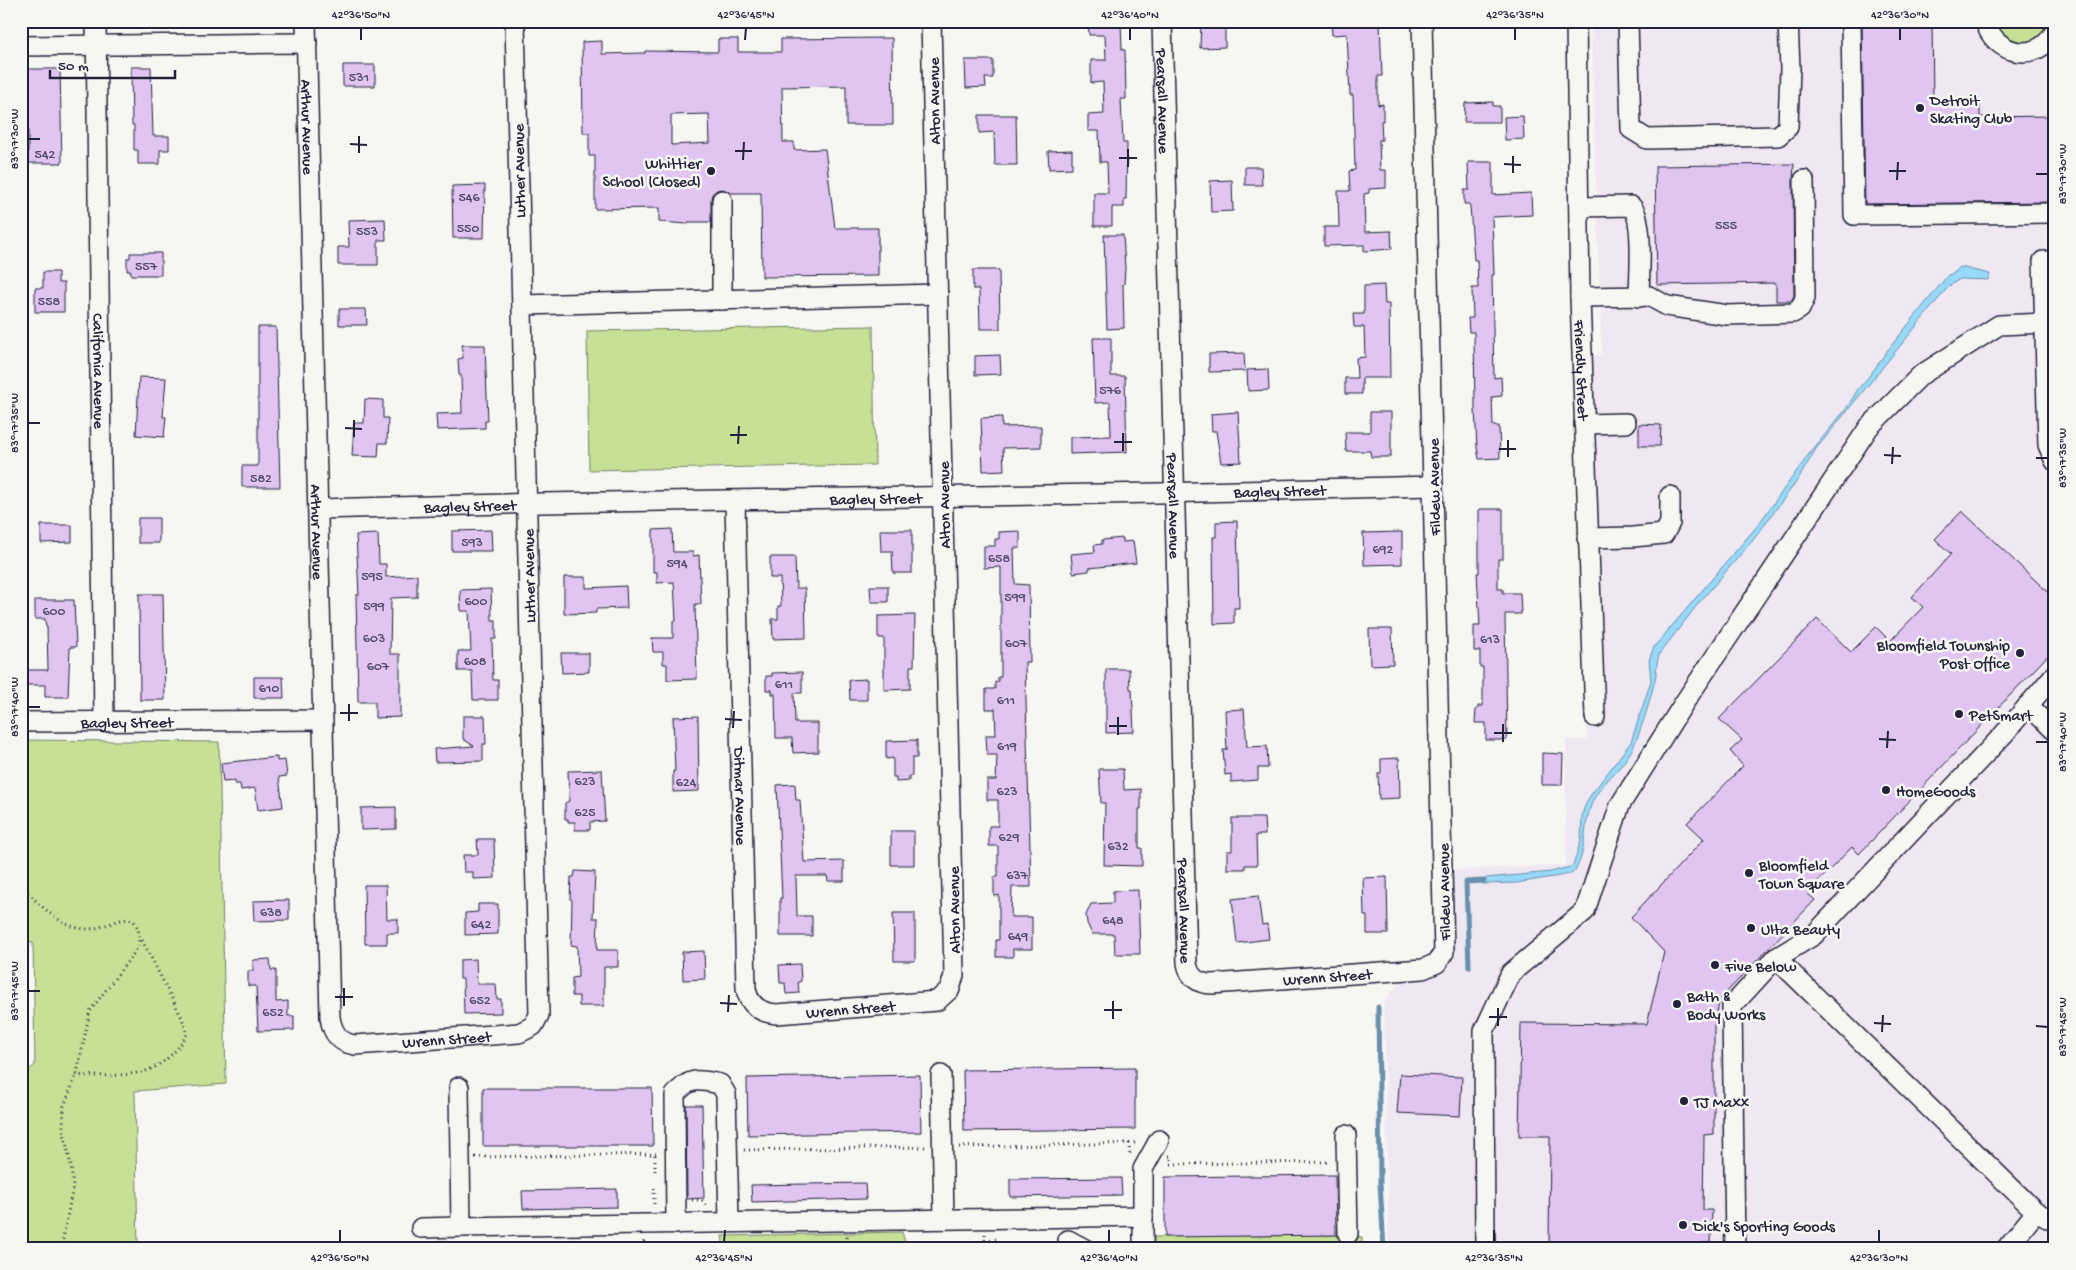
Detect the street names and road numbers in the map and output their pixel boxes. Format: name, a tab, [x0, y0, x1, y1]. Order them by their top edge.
street label: Pearsall Avenue	[1150, 47, 1172, 155]
street label: Alton Avenue	[926, 56, 947, 145]
street label: Arthur Avenue	[294, 79, 316, 176]
street label: Luther Avenue	[511, 123, 532, 218]
street label: California Avenue	[86, 313, 107, 430]
street label: Friendly Street	[1568, 319, 1590, 422]
street label: Fildew Avenue	[1426, 437, 1447, 537]
street label: Pearsall Avenue	[1160, 452, 1182, 560]
street label: Alton Avenue	[936, 460, 957, 549]
street label: Bagley Street	[1232, 483, 1328, 504]
street label: Arthur Avenue	[304, 484, 325, 581]
street label: Bagley Street	[829, 491, 924, 511]
street label: Bagley Street	[423, 498, 518, 519]
street label: Luther Avenue	[521, 528, 542, 623]
street label: Bagley Street	[80, 715, 175, 735]
street label: Ditmar Avenue	[728, 746, 749, 846]
street label: Fildew Avenue	[1436, 842, 1457, 942]
street label: Pearsall Avenue	[1171, 857, 1193, 964]
street label: Alton Avenue	[946, 865, 967, 954]
street label: Wrenn Street	[1282, 967, 1374, 992]
street label: Wrenn Street	[805, 998, 897, 1025]
street label: Wrenn Street	[402, 1029, 494, 1055]

